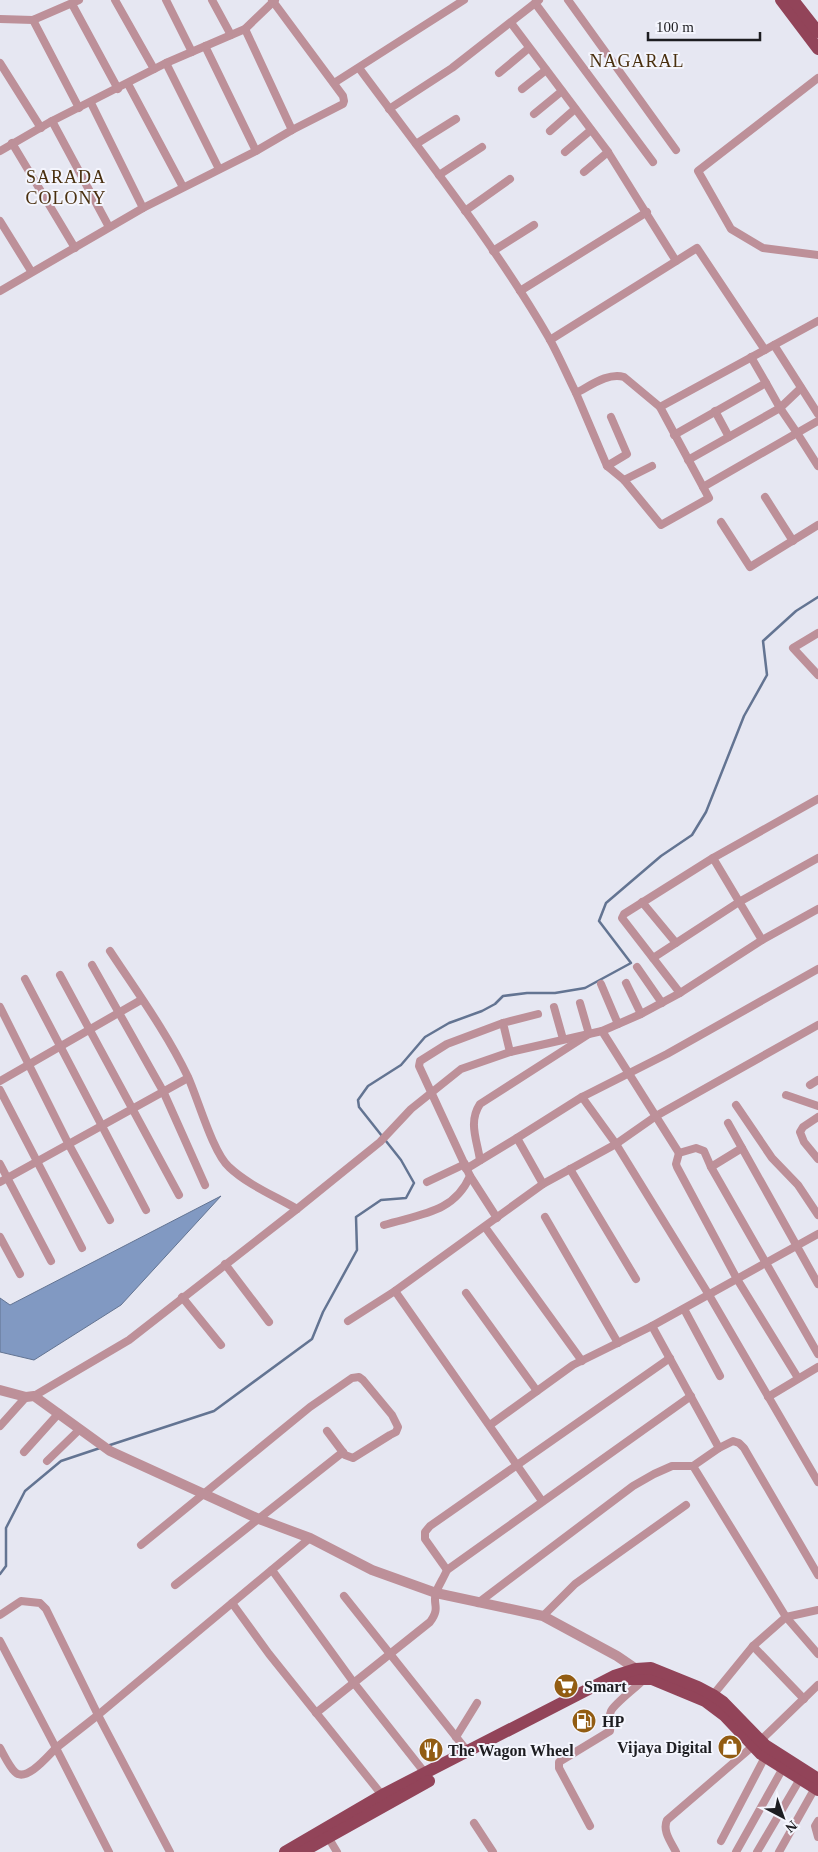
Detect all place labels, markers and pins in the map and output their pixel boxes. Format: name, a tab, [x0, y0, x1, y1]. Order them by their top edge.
supermarket icon: Smart	[553, 1673, 579, 1699]
place label: Smart	[584, 1678, 627, 1695]
fuel station icon: HP	[571, 1708, 597, 1734]
place label: HP	[602, 1713, 624, 1730]
shop icon: Vijaya Digital	[717, 1734, 743, 1760]
restaurant icon: The Wagon Wheel	[418, 1737, 444, 1763]
place label: Vijaya Digital	[617, 1739, 713, 1757]
place label: The Wagon Wheel	[448, 1742, 574, 1760]

